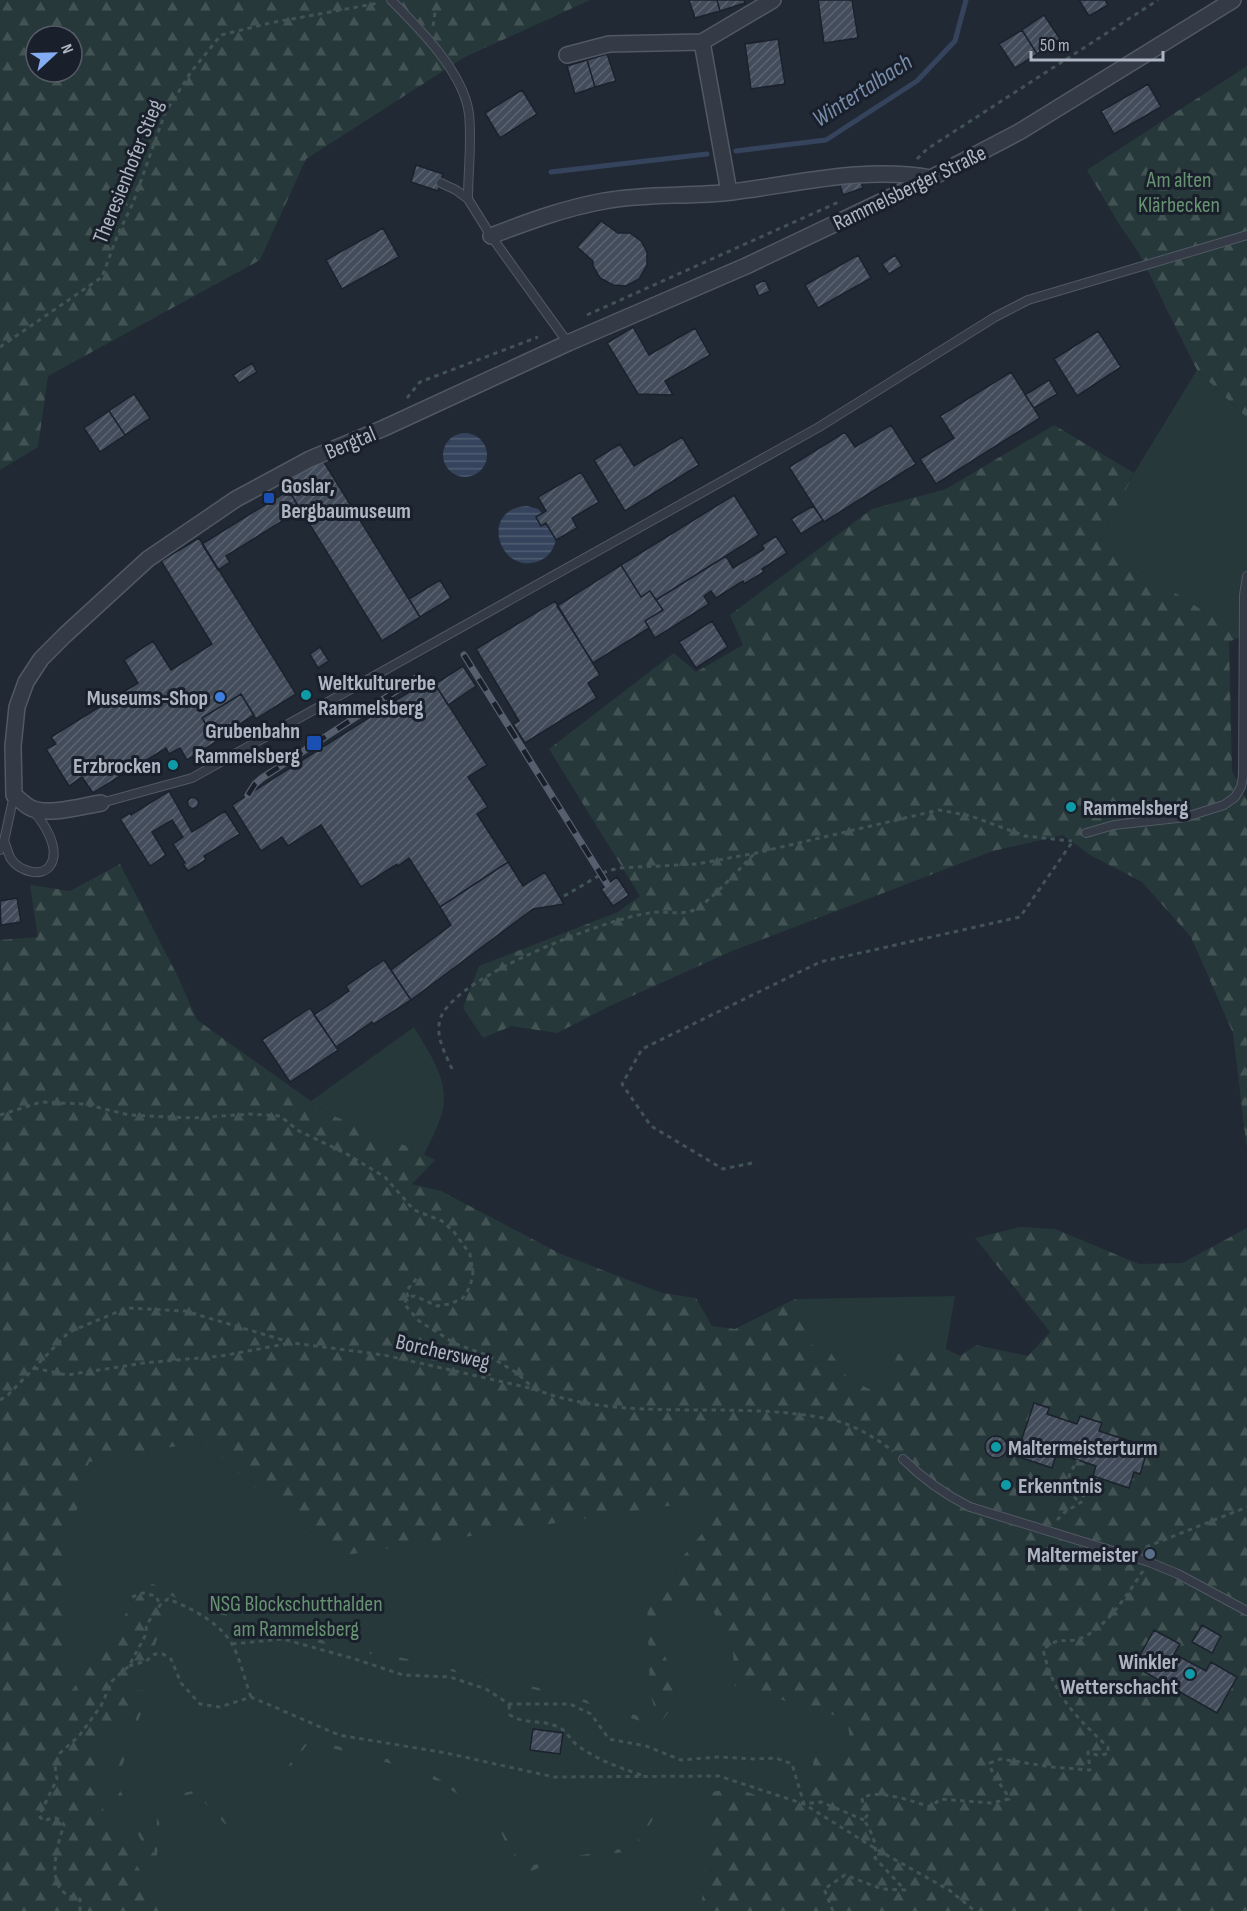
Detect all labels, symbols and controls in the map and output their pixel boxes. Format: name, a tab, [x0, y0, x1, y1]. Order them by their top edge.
north arrow	[24, 24, 84, 84]
scale bar	[1031, 24, 1163, 62]
text: 50 m	[1040, 35, 1070, 56]
text: N	[56, 41, 77, 56]
water label: Wintertalbach	[807, 47, 918, 133]
street label: Theresienhofer Stieg	[87, 95, 170, 248]
street label: Rammelsberger Straße	[829, 140, 991, 237]
park label: Am alten Klärbecken	[1138, 167, 1220, 219]
street label: Bergtal	[321, 421, 380, 466]
place label: Goslar, Bergbaumuseum	[281, 473, 411, 525]
marker: Goslar, Bergbaumuseum	[262, 491, 276, 505]
place label: Weltkulturerbe Rammelsberg	[318, 670, 436, 722]
place label: Museums-Shop	[87, 685, 208, 712]
marker: Weltkulturerbe Rammelsberg	[299, 688, 313, 702]
marker: Museums-Shop	[213, 690, 227, 704]
place label: Grubenbahn Rammelsberg	[194, 718, 300, 770]
marker: Grubenbahn Rammelsberg	[305, 734, 323, 752]
place label: Erzbrocken	[73, 753, 161, 780]
marker: Erzbrocken	[166, 758, 180, 772]
place label: Rammelsberg	[1083, 795, 1189, 822]
marker: Rammelsberg	[1064, 800, 1078, 814]
street label: Borchersweg	[393, 1329, 493, 1376]
place label: Maltermeisterturm	[1008, 1435, 1158, 1462]
marker: Maltermeisterturm	[989, 1440, 1003, 1454]
place label: Erkenntnis	[1018, 1473, 1102, 1500]
marker: Erkenntnis	[999, 1478, 1013, 1492]
place label: Maltermeister	[1027, 1542, 1138, 1569]
marker: Maltermeister	[1143, 1547, 1157, 1561]
park label: NSG Blockschutthalden am Rammelsberg	[209, 1591, 383, 1643]
place label: Winkler Wetterschacht	[1060, 1649, 1178, 1701]
marker: Winkler Wetterschacht	[1183, 1667, 1197, 1681]

